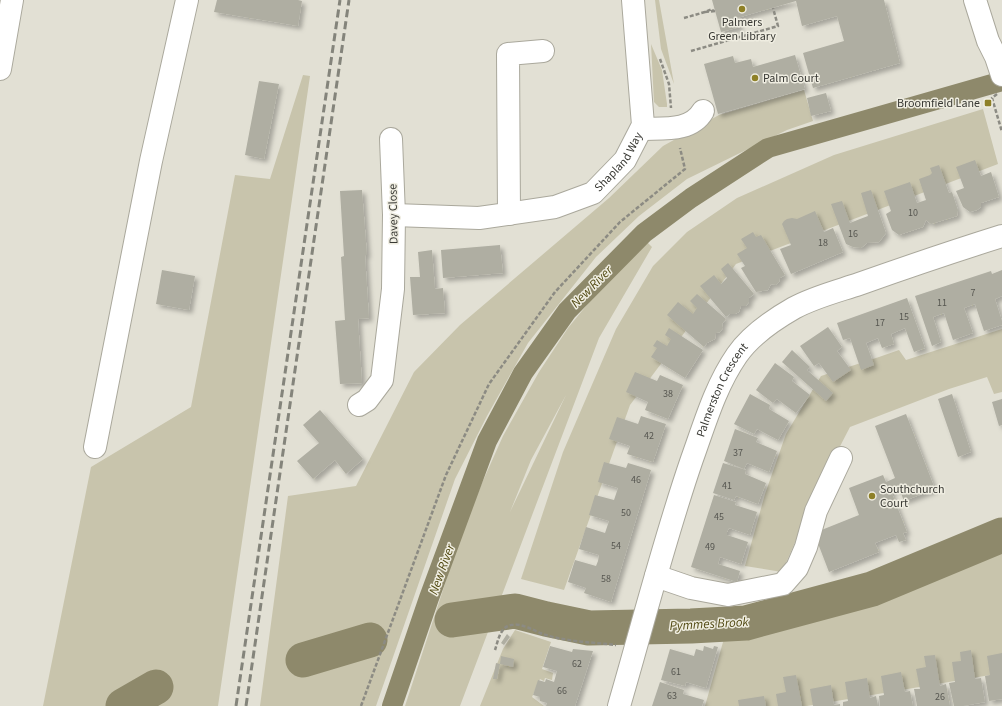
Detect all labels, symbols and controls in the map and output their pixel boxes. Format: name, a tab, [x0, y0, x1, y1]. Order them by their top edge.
marker: Palmers Green Library	[737, 4, 747, 14]
place label: Palmers Green Library	[708, 14, 776, 45]
place label: Palm Court	[763, 70, 819, 87]
marker: Palm Court	[750, 73, 760, 83]
place label: Broomfield Lane	[897, 95, 980, 112]
marker: Broomfield Lane	[983, 98, 993, 108]
street label: Shapland Way	[591, 129, 647, 196]
street label: Davey Close	[384, 184, 403, 244]
house number: 10	[908, 206, 918, 220]
house number: 16	[848, 227, 858, 241]
house number: 18	[818, 236, 828, 250]
water label: New River	[567, 261, 617, 312]
house number: 7	[971, 286, 976, 300]
house number: 11	[937, 296, 947, 310]
house number: 15	[899, 310, 909, 324]
house number: 17	[875, 316, 885, 330]
street label: Palmerston Crescent	[692, 339, 752, 439]
house number: 38	[663, 387, 673, 401]
house number: 42	[644, 429, 654, 443]
house number: 37	[733, 446, 743, 460]
house number: 46	[631, 473, 641, 487]
house number: 41	[722, 479, 732, 493]
place label: Southchurch Court	[880, 481, 945, 512]
marker: Southchurch Court	[867, 491, 877, 501]
house number: 50	[621, 506, 631, 520]
house number: 45	[714, 510, 724, 524]
house number: 54	[611, 539, 621, 553]
house number: 49	[705, 540, 715, 554]
water label: New River	[424, 541, 460, 597]
house number: 58	[601, 572, 611, 586]
water label: Pymmes Brook	[669, 613, 750, 635]
house number: 62	[572, 657, 582, 671]
house number: 61	[671, 665, 681, 679]
house number: 66	[557, 684, 567, 698]
house number: 63	[667, 689, 677, 703]
house number: 26	[935, 690, 945, 704]

